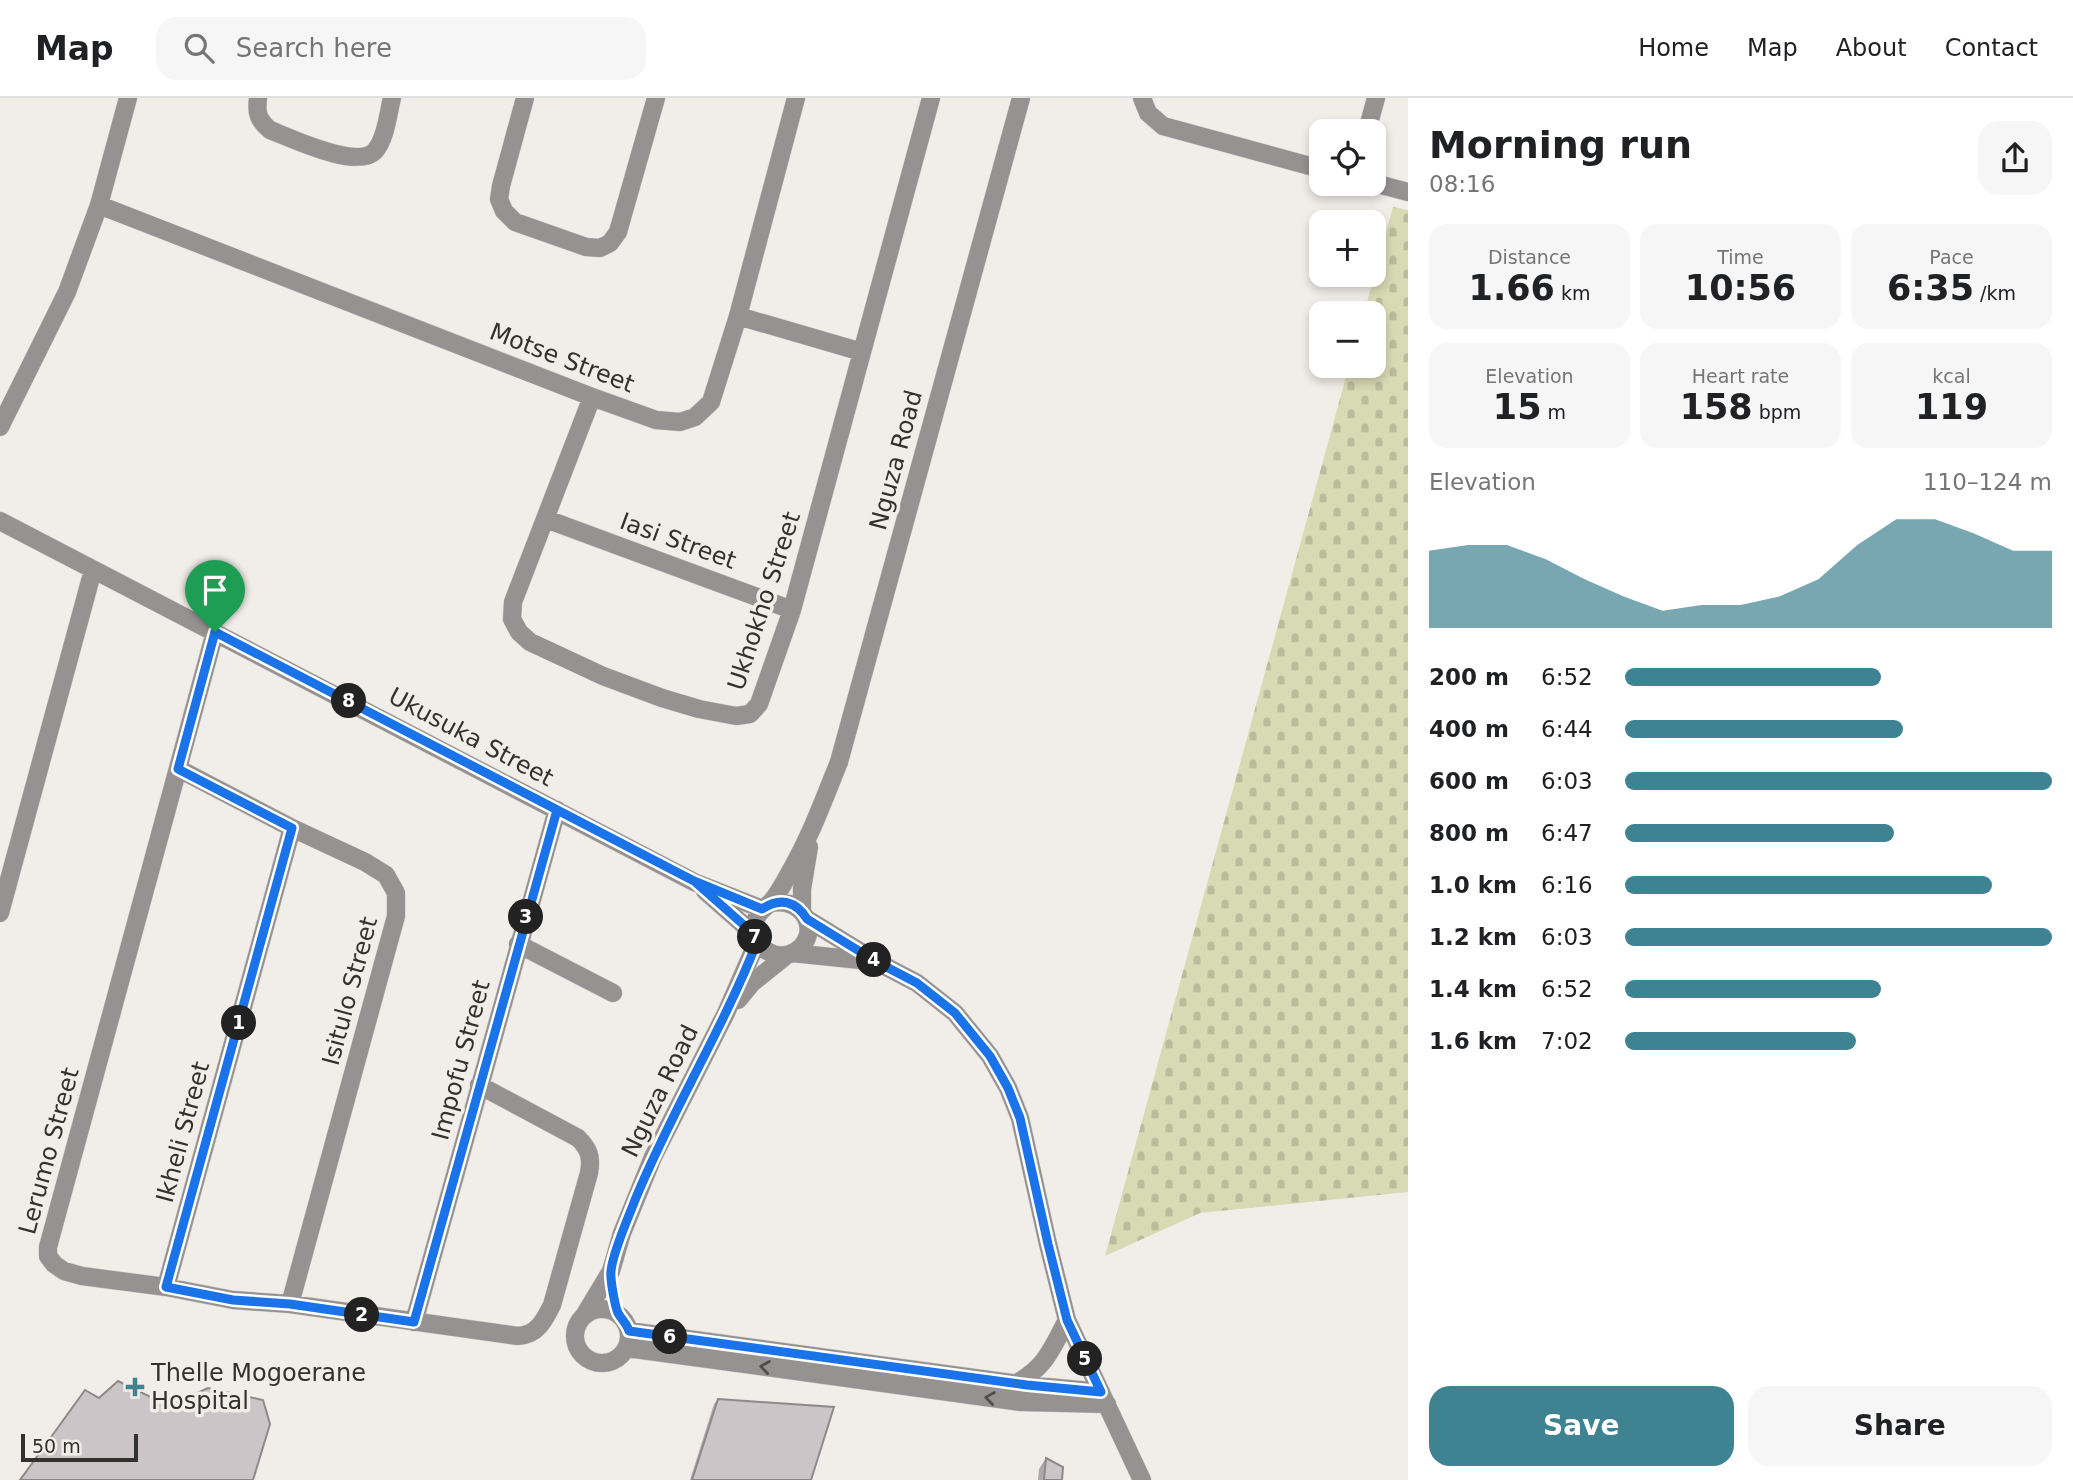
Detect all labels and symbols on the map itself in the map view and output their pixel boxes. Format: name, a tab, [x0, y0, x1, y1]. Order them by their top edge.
street label: Motse Street	[486, 318, 638, 398]
street label: Nguza Road	[864, 387, 928, 533]
street label: Iasi Street	[616, 507, 740, 575]
street label: Ukhokho Street	[722, 508, 806, 694]
pin	[185, 560, 245, 632]
street label: Ukusuka Street	[384, 682, 558, 792]
pin: 8	[332, 684, 366, 718]
pin: 3	[508, 900, 544, 934]
street label: Isitulo Street	[317, 914, 383, 1068]
pin: 7	[738, 920, 772, 954]
pin: 4	[856, 942, 892, 978]
street label: Impofu Street	[426, 977, 496, 1143]
pin: 1	[222, 1006, 256, 1040]
street label: Nguza Road	[616, 1020, 704, 1162]
street label: Ikheli Street	[151, 1058, 215, 1206]
street label: Lerumo Street	[13, 1065, 85, 1237]
pin: 2	[344, 1298, 380, 1332]
pin: 6	[652, 1320, 688, 1354]
pin: 5	[1068, 1342, 1102, 1376]
place label: Thelle Mogoerane Hospital	[150, 1359, 366, 1415]
one-way arrow	[759, 1359, 771, 1374]
marker: Thelle Mogoerane Hospital	[125, 1377, 145, 1397]
one-way arrow	[984, 1390, 996, 1405]
scale bar	[21, 1431, 138, 1463]

